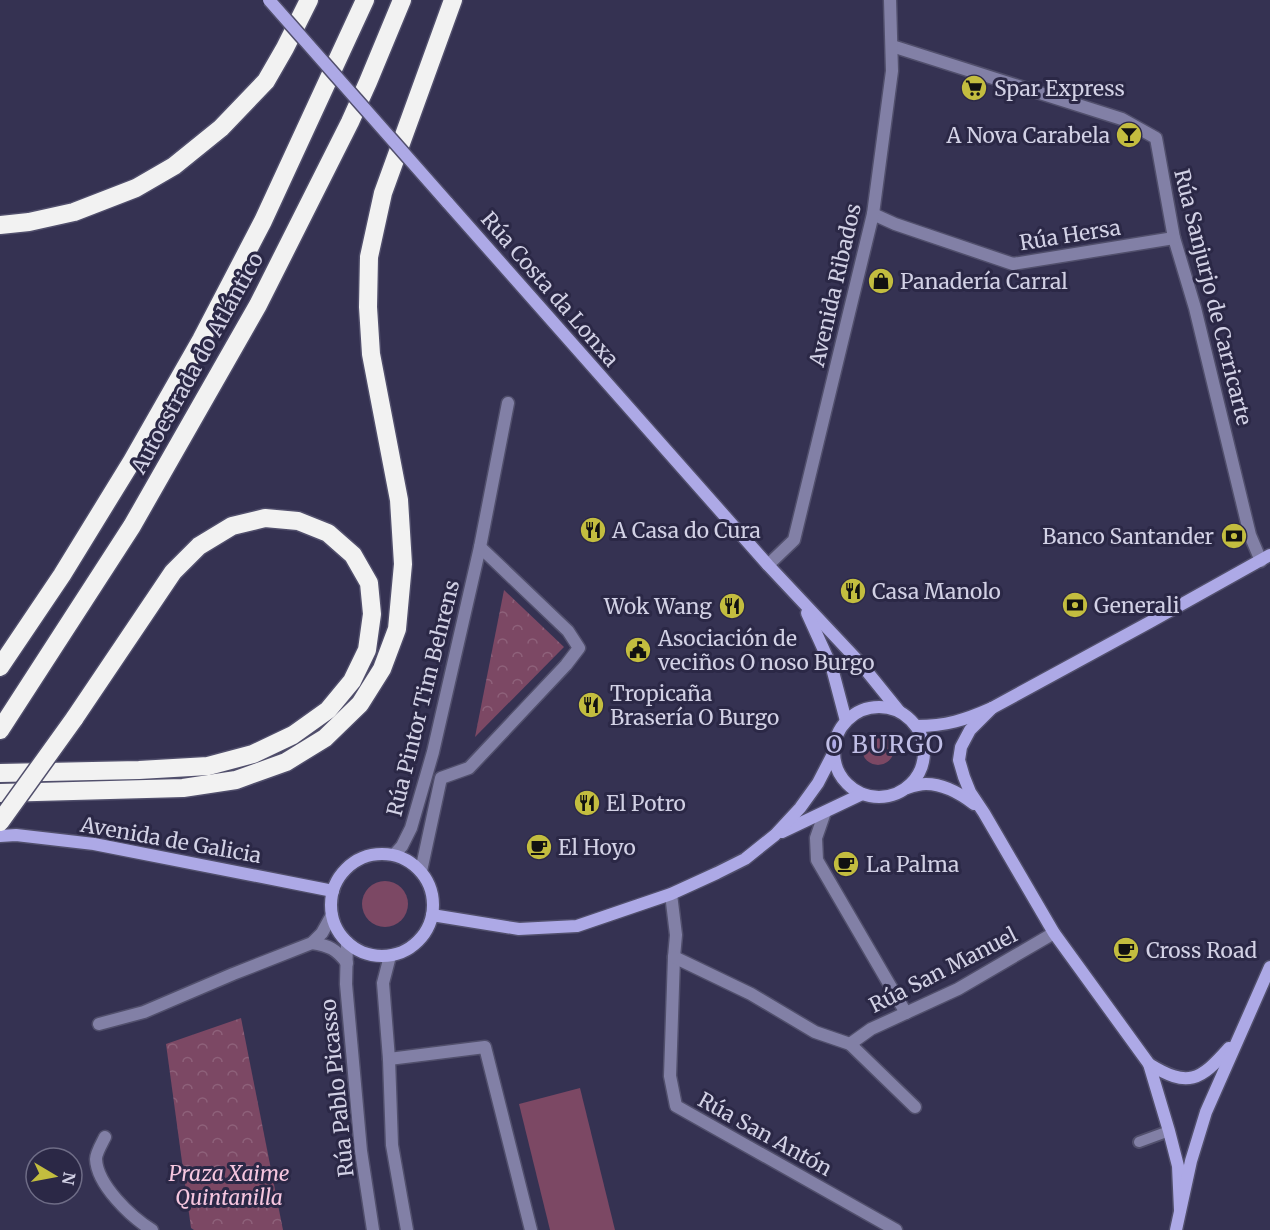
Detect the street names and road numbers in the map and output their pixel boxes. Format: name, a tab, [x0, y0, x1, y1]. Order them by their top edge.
street label: Rúa Sanjurjo de Carricarte	[1168, 166, 1258, 428]
street label: Avenida Ribados	[803, 201, 867, 370]
street label: Rúa Costa da Lonxa	[475, 206, 625, 372]
street label: Rúa Hersa	[1017, 214, 1123, 256]
street label: Autoestrada do Atlántico	[124, 248, 269, 479]
street label: Rúa Pintor Tim Behrens	[381, 577, 465, 819]
street label: Avenida de Galicia	[78, 811, 263, 869]
street label: Rúa San Manuel	[864, 921, 1022, 1019]
street label: Rúa Pablo Picasso	[314, 998, 360, 1178]
street label: Rúa San Antón	[693, 1086, 837, 1182]

